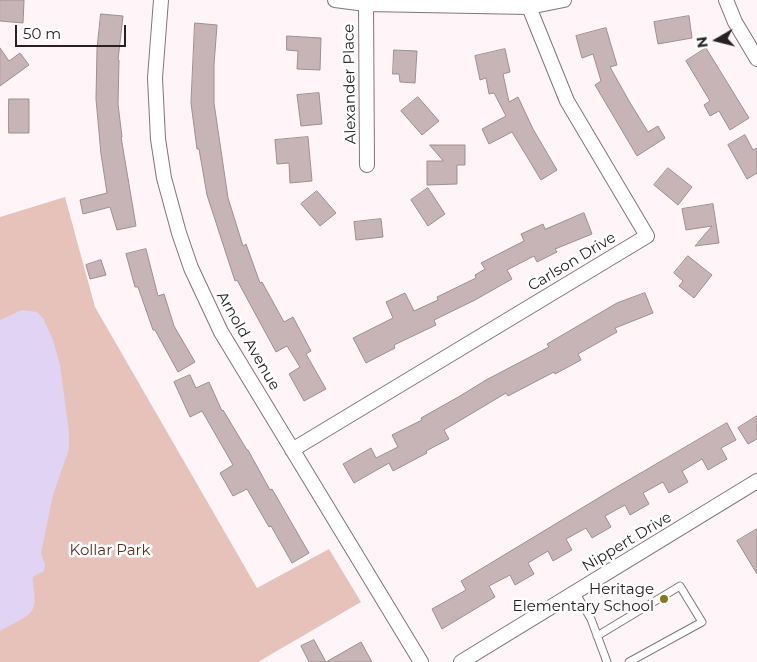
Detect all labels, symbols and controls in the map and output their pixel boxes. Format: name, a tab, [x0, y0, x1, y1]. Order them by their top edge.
scale bar	[18, 15, 129, 47]
north arrow	[692, 15, 742, 65]
text: 50 m	[23, 24, 61, 43]
street label: Alexander Place	[340, 24, 360, 144]
text: N	[692, 35, 712, 49]
street label: Carlson Drive	[525, 229, 619, 295]
street label: Arnold Avenue	[212, 288, 284, 394]
street label: Nippert Drive	[579, 508, 675, 576]
park label: Kollar Park	[70, 542, 150, 560]
place label: Heritage Elementary School	[513, 581, 654, 616]
marker: Heritage Elementary School	[658, 593, 670, 605]

